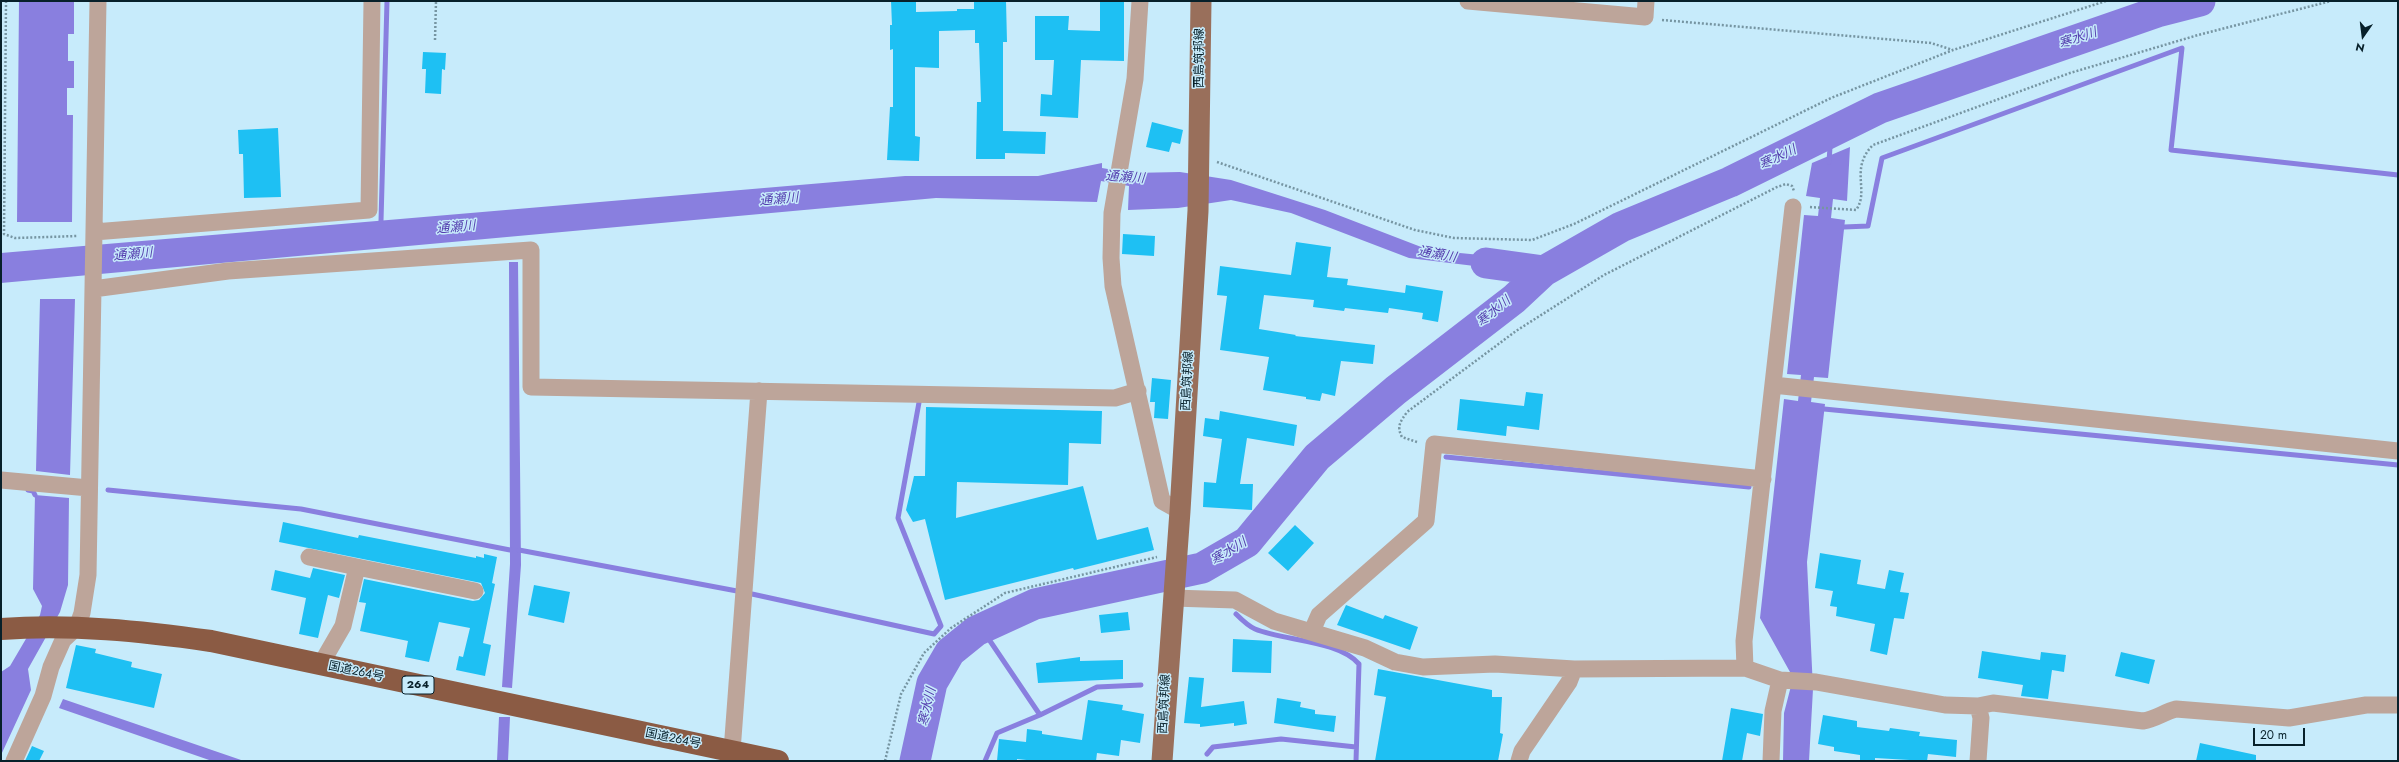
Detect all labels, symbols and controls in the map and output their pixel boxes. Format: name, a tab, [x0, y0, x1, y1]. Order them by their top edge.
north arrow	[2343, 16, 2383, 56]
water label: 寒水川	[2057, 25, 2099, 53]
street label: 西島筑邦線	[1193, 28, 1207, 88]
text: N	[2354, 39, 2366, 56]
water label: 寒水川	[1757, 142, 1799, 174]
water label: 通瀬川	[1105, 169, 1145, 187]
water label: 通瀬川	[759, 191, 799, 209]
water label: 通瀬川	[436, 219, 476, 237]
water label: 通瀬川	[1416, 244, 1458, 266]
water label: 通瀬川	[113, 246, 153, 264]
water label: 寒水川	[1474, 294, 1514, 330]
street label: 西島筑邦線	[1179, 351, 1197, 411]
water label: 寒水川	[1208, 535, 1250, 569]
street label: 国道264号	[327, 659, 385, 685]
street label: 西島筑邦線	[1156, 674, 1174, 734]
road number: 264	[402, 676, 434, 694]
water label: 寒水川	[916, 686, 940, 728]
scale bar	[2255, 720, 2307, 746]
street label: 国道264号	[644, 726, 702, 752]
text: 20 m	[2260, 726, 2287, 744]

